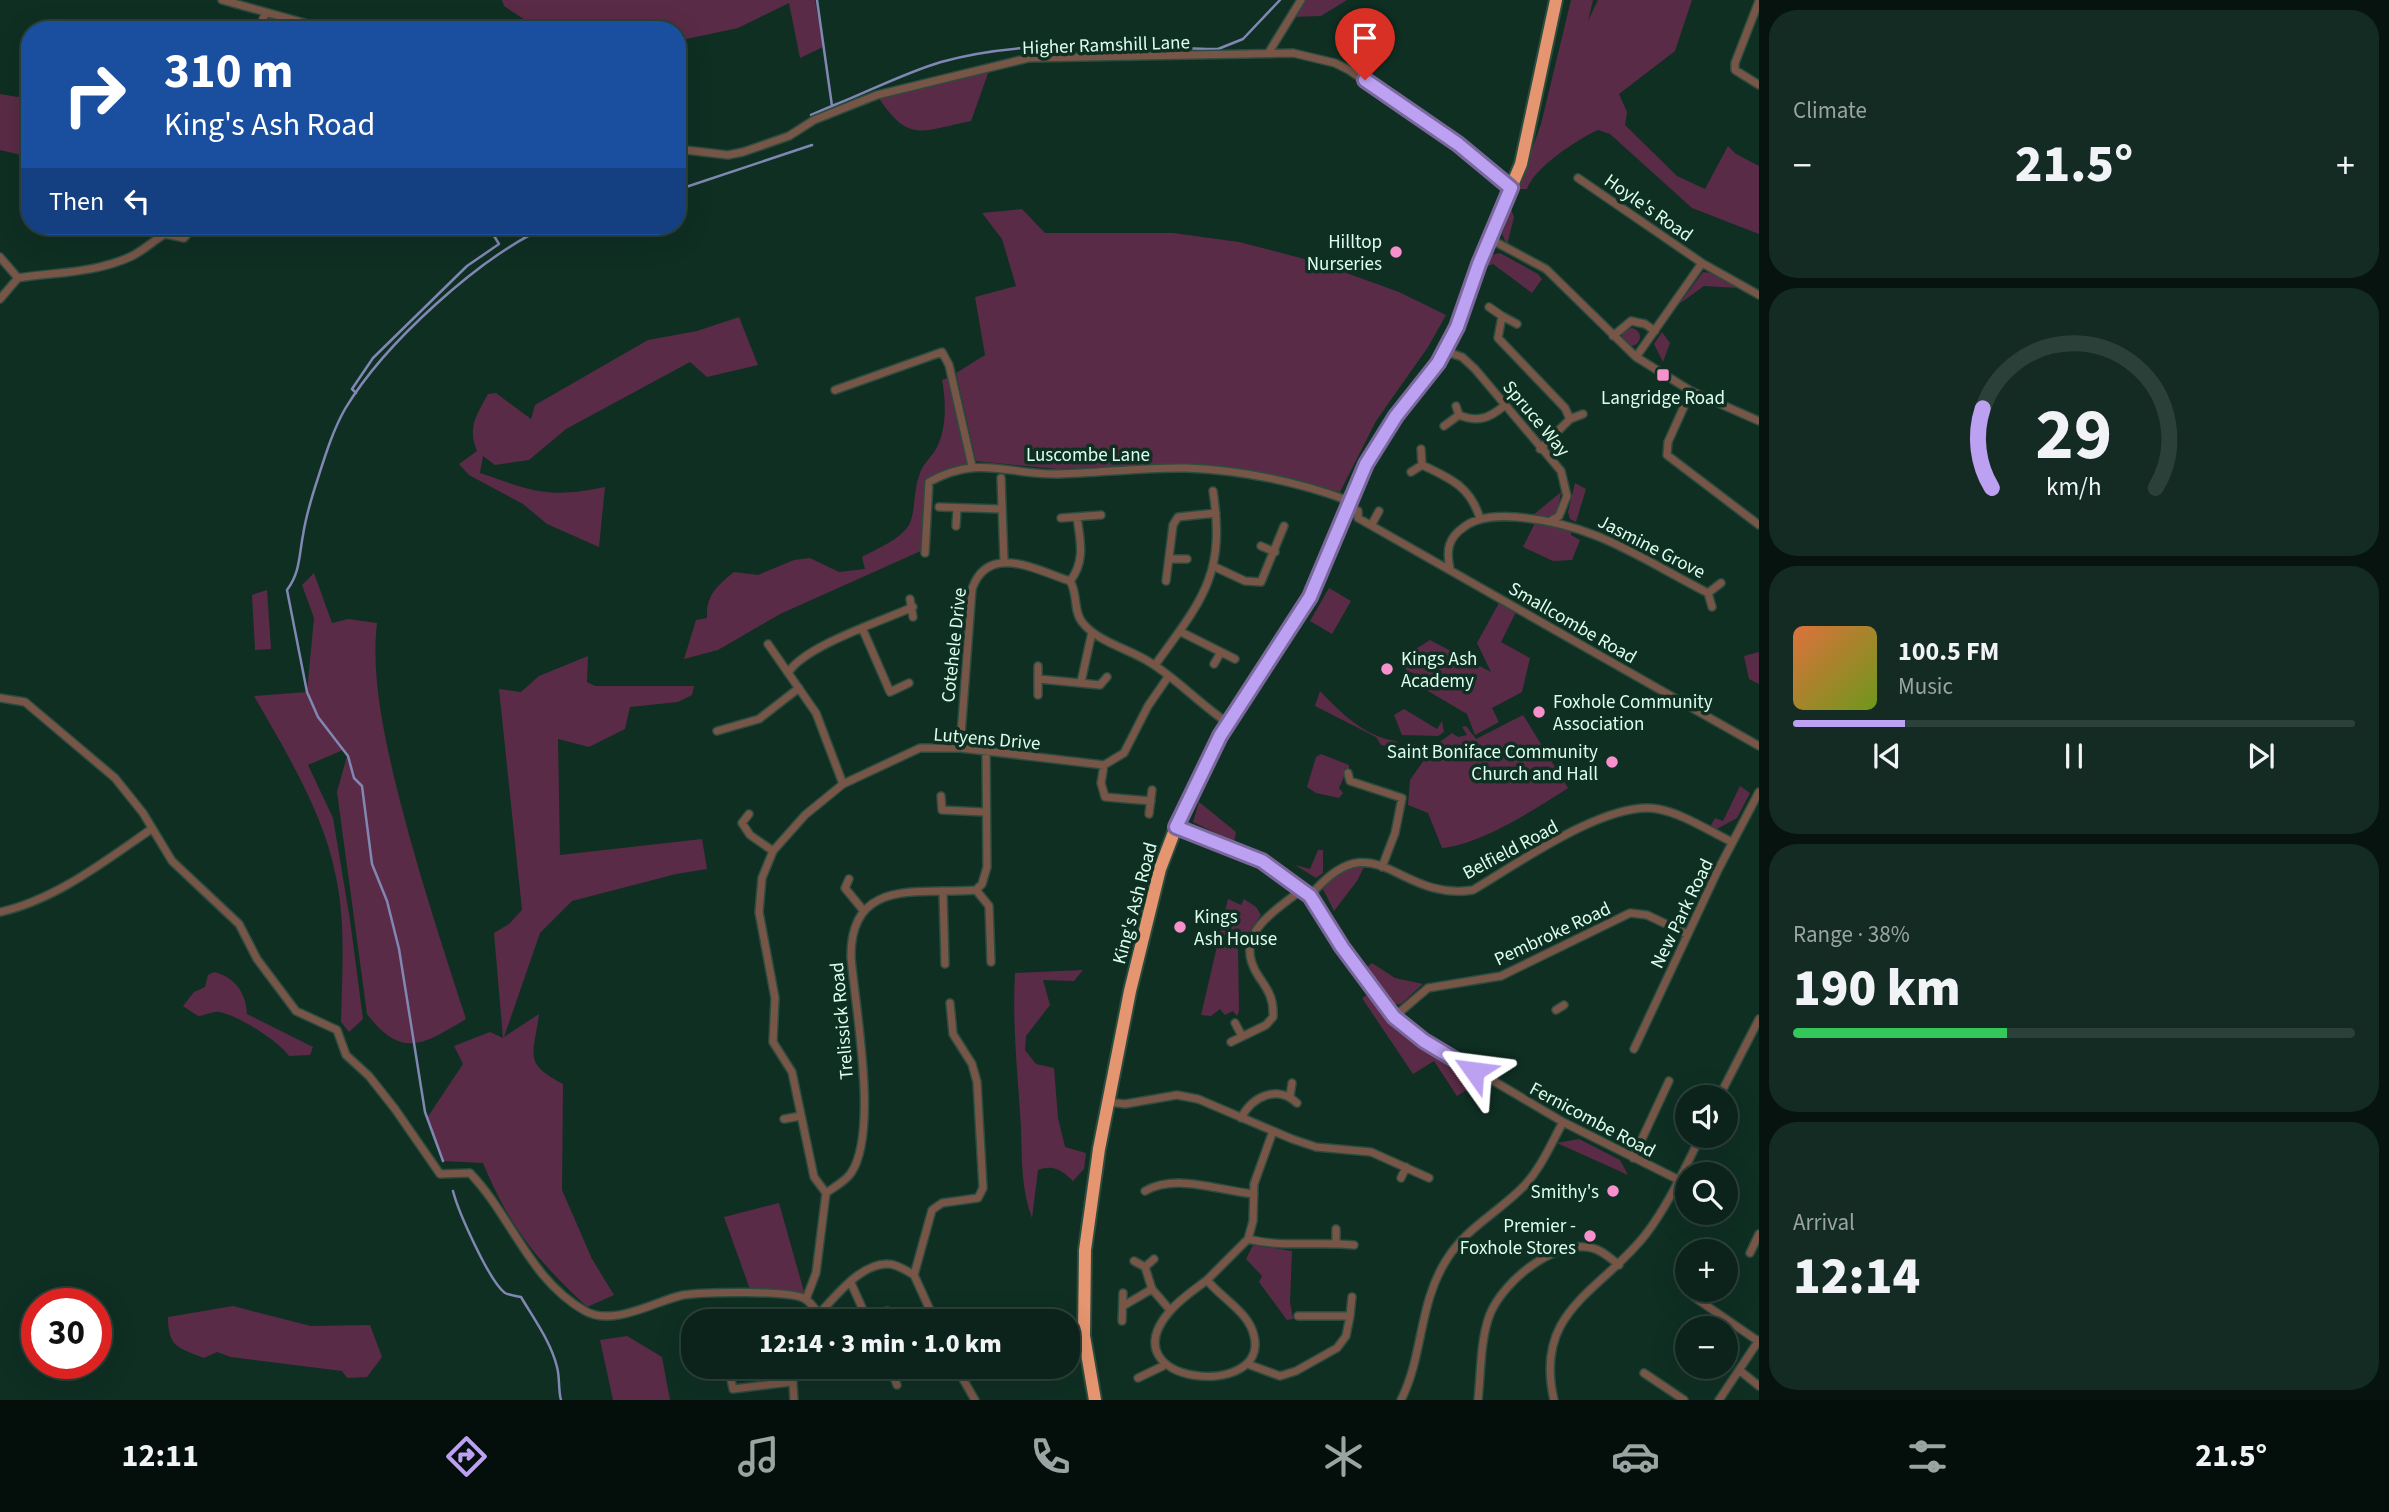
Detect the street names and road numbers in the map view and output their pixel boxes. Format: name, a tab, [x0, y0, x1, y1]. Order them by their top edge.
street label: Higher Ramshill Lane	[1022, 29, 1190, 62]
street label: Hoyle's Road	[1598, 168, 1698, 249]
street label: Spruce Way	[1496, 375, 1576, 463]
street label: Luscombe Lane	[1026, 442, 1150, 469]
street label: Jasmine Grove	[1593, 509, 1710, 586]
street label: Smallcombe Road	[1503, 576, 1641, 671]
street label: Cotehele Drive	[935, 586, 974, 704]
street label: Lutyens Drive	[932, 721, 1042, 758]
street label: Belfield Road	[1458, 814, 1563, 887]
street label: King's Ash Road	[1106, 839, 1165, 967]
street label: New Park Road	[1644, 854, 1721, 973]
street label: Pembroke Road	[1490, 896, 1615, 973]
street label: Trelissick Road	[824, 961, 861, 1081]
street label: Fernicombe Road	[1525, 1076, 1660, 1165]

